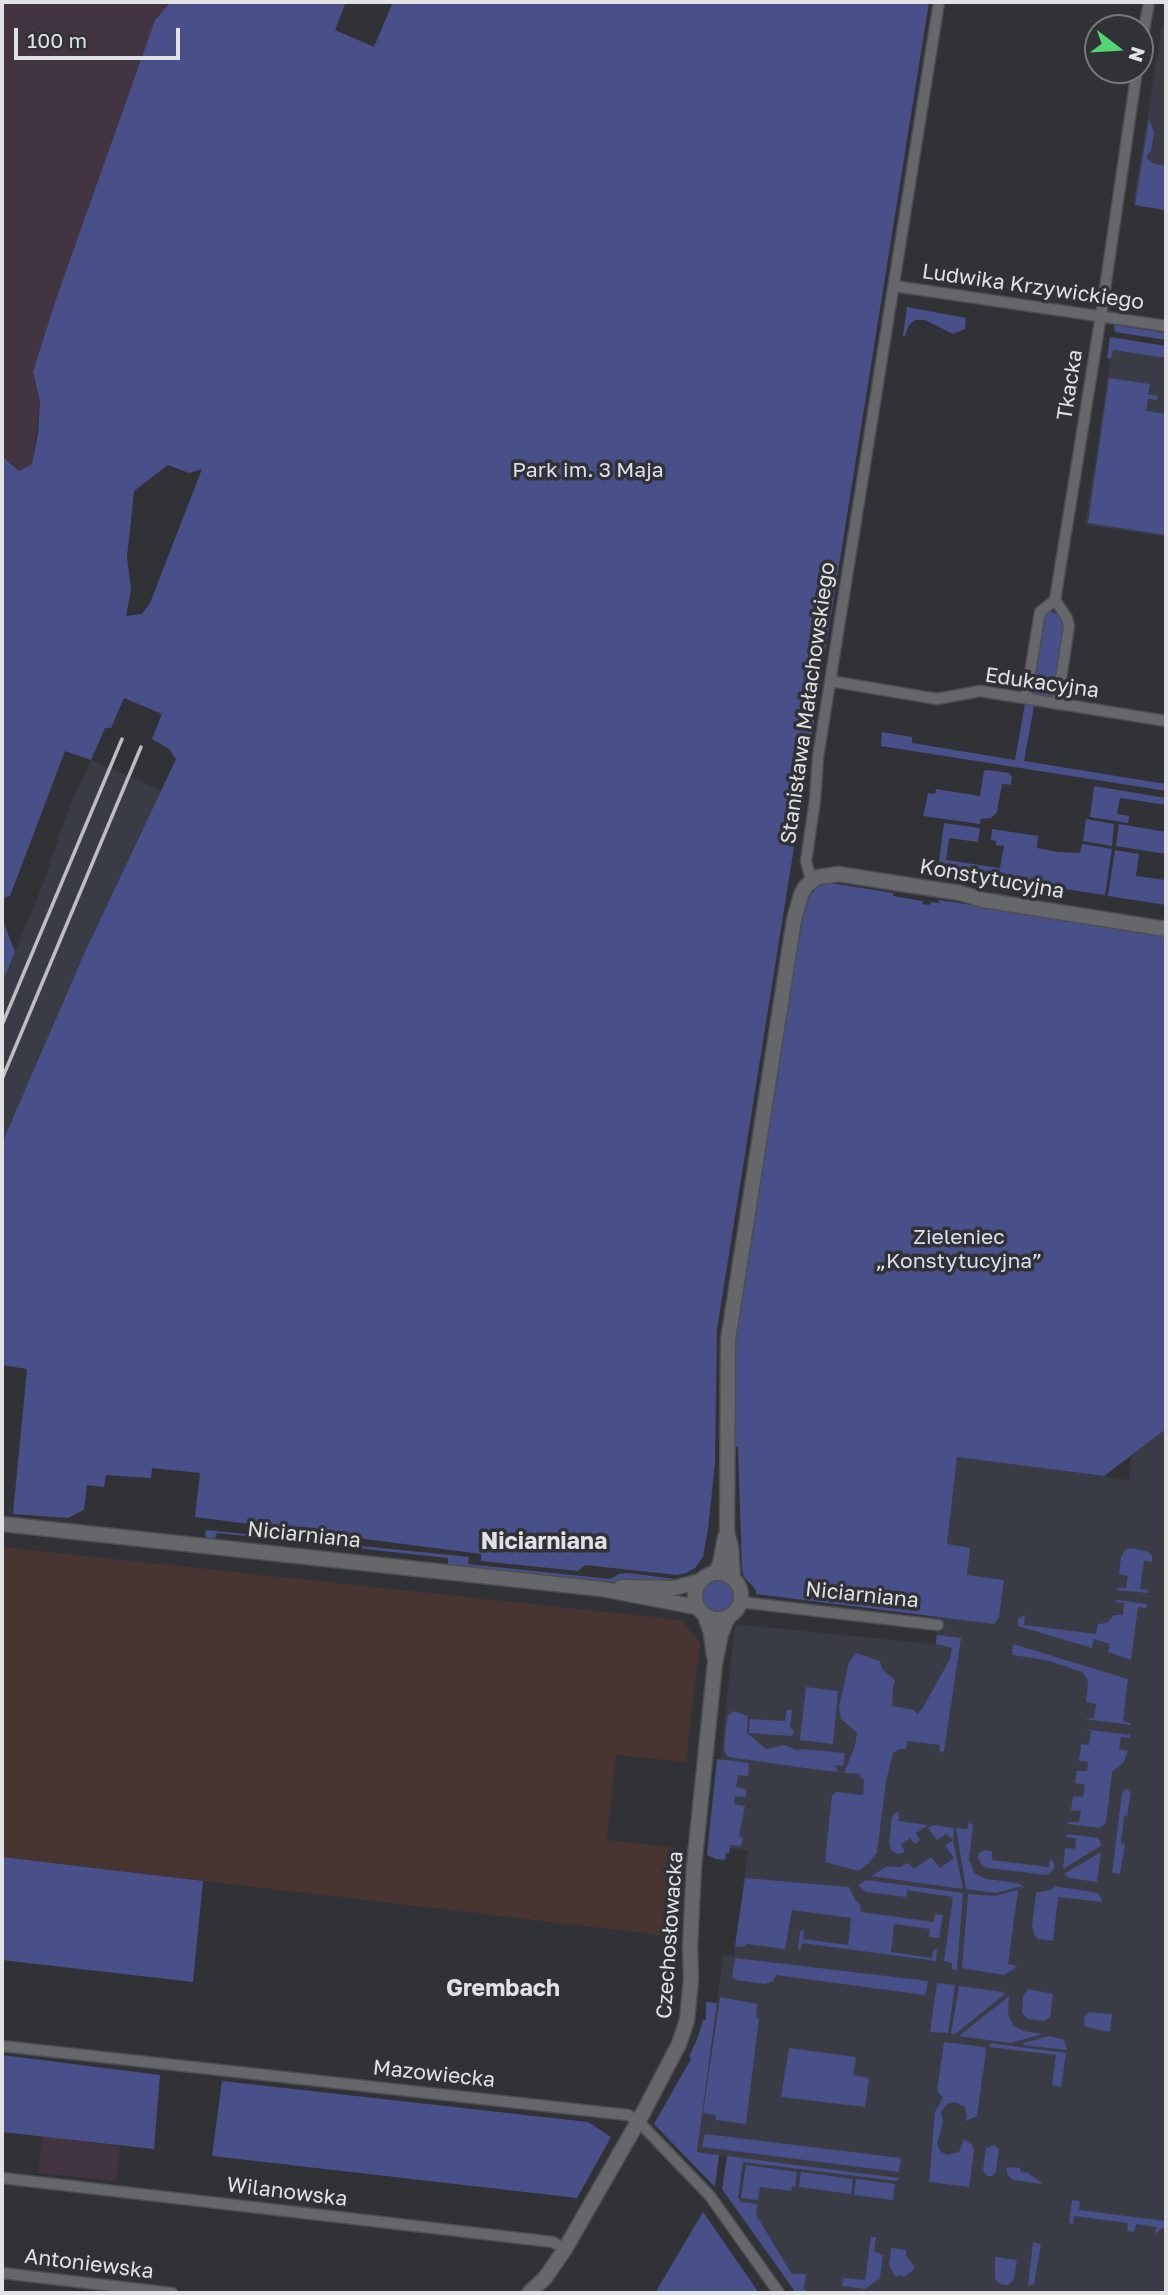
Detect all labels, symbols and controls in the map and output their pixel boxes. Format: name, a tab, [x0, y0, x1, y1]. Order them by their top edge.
scale bar	[18, 14, 184, 58]
north arrow	[1084, 14, 1154, 84]
text: 100 m	[27, 27, 87, 53]
text: N	[1125, 44, 1151, 65]
street label: Ludwika Krzywickiego	[920, 259, 1146, 315]
street label: Tkacka	[1052, 348, 1088, 422]
park label: Park im. 3 Maja	[512, 457, 664, 483]
street label: Stanisława Małachowskiego	[776, 560, 840, 846]
street label: Edukacyjna	[983, 663, 1101, 703]
street label: Konstytucyjna	[918, 854, 1066, 904]
park label: Zieleniec „Konstytucyjna”	[876, 1224, 1042, 1274]
street label: Niciarniana	[246, 1517, 362, 1553]
district label: Niciarniana	[481, 1528, 607, 1556]
street label: Niciarniana	[804, 1577, 920, 1613]
street label: Czechosłowacka	[652, 1850, 688, 2020]
district label: Grembach	[446, 1975, 560, 2003]
street label: Mazowiecka	[372, 2055, 496, 2093]
street label: Wilanowska	[225, 2172, 349, 2212]
street label: Antoniewska	[23, 2244, 155, 2284]

